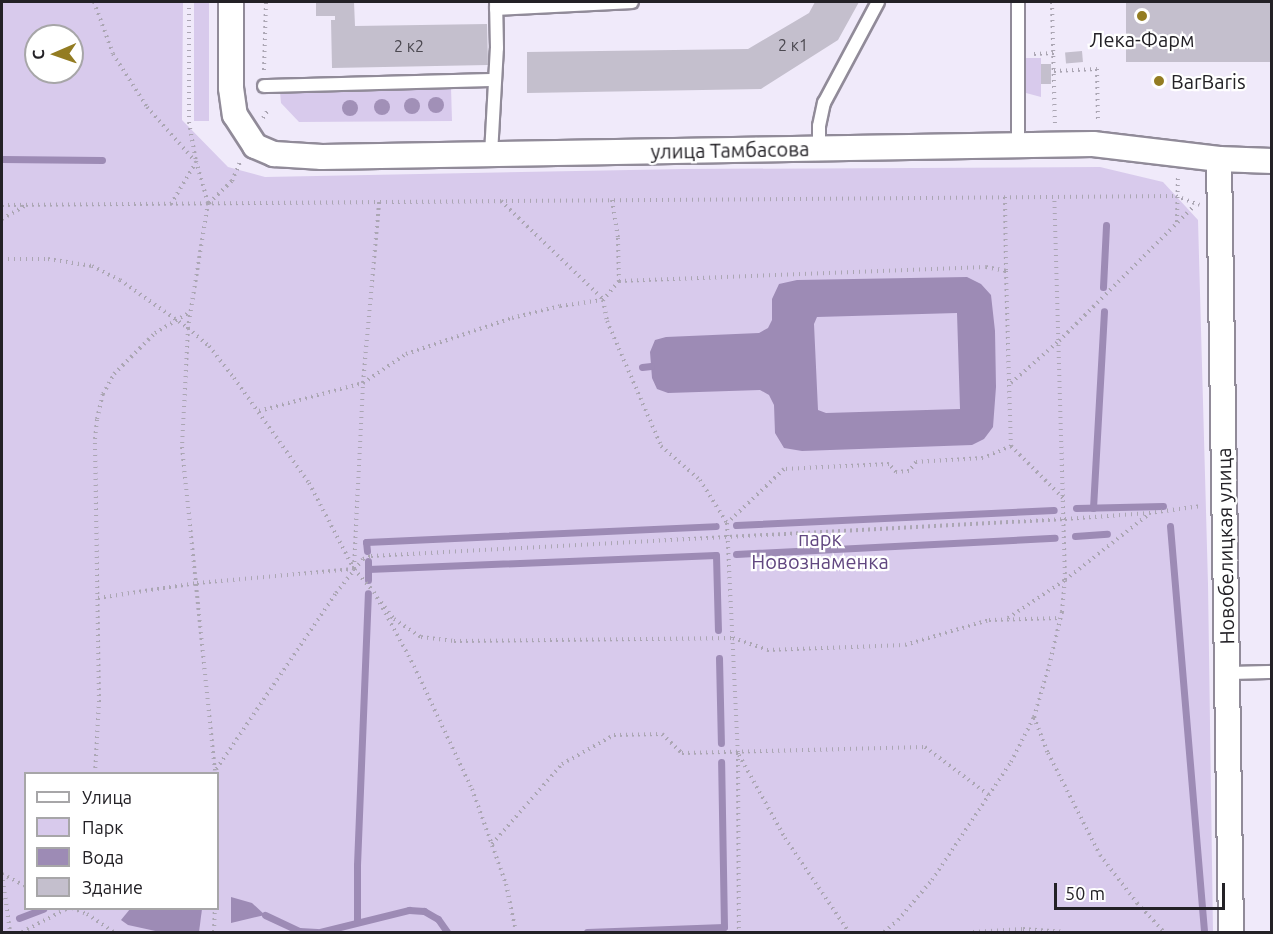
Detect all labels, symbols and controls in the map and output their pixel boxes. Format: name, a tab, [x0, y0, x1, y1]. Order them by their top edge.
marker: Лека-Фарм	[1133, 7, 1151, 25]
north arrow	[24, 24, 84, 84]
place label: Лека-Фарм	[1090, 27, 1194, 51]
house number: 2 к1	[778, 35, 808, 55]
house number: 2 к2	[394, 36, 424, 56]
text: С	[29, 49, 47, 60]
place label: BarBaris	[1171, 69, 1246, 93]
marker: BarBaris	[1152, 74, 1166, 88]
street label: улица Тамбасова	[650, 137, 810, 163]
street label: Новобелицкая улица	[1211, 447, 1239, 645]
park label: парк Новознаменка	[751, 527, 889, 574]
legend	[24, 772, 219, 910]
text: Улица	[82, 787, 132, 807]
text: Парк	[82, 817, 123, 837]
text: Вода	[82, 847, 124, 867]
scale bar	[1057, 871, 1228, 909]
text: Здание	[82, 877, 143, 897]
text: 50 m	[1065, 883, 1105, 903]

